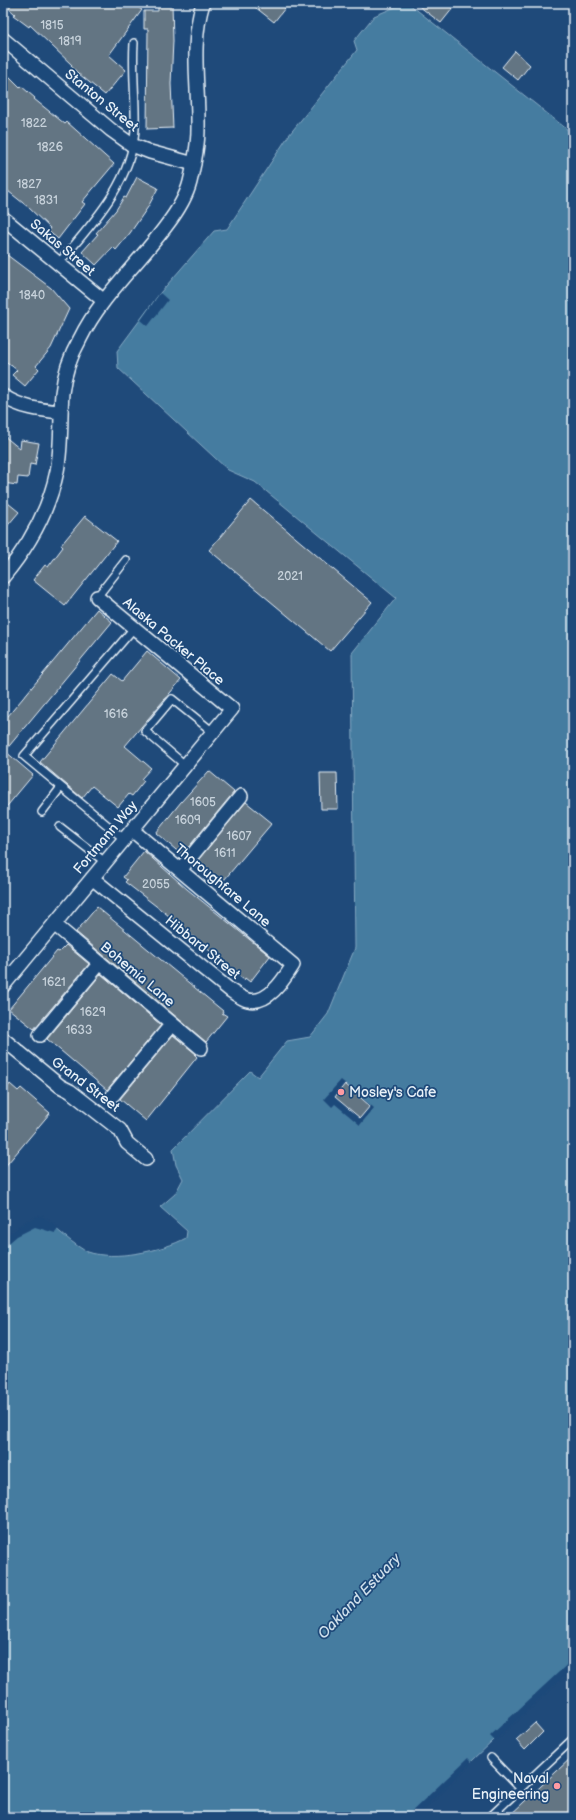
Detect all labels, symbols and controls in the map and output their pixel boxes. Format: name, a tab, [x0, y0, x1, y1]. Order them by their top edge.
house number: 1815	[40, 18, 64, 33]
house number: 1819	[58, 34, 82, 49]
street label: Stanton Street	[61, 66, 142, 136]
house number: 1822	[21, 116, 47, 131]
house number: 1826	[37, 140, 63, 155]
house number: 1827	[17, 177, 41, 192]
house number: 1831	[34, 193, 58, 208]
street label: Sakas Street	[27, 215, 99, 280]
house number: 1840	[19, 288, 45, 303]
house number: 2021	[277, 569, 303, 584]
street label: Alaska Packer Place	[119, 594, 228, 689]
house number: 1616	[104, 707, 128, 722]
house number: 1605	[190, 795, 216, 810]
street label: Fortmann Way	[70, 797, 141, 877]
house number: 1609	[175, 813, 201, 828]
house number: 1607	[227, 829, 252, 844]
street label: Thoroughfare Lane	[171, 840, 274, 931]
house number: 1611	[214, 846, 236, 861]
house number: 2055	[142, 877, 170, 892]
street label: Hibbard Street	[162, 912, 244, 983]
street label: Bohemia Lane	[97, 938, 178, 1010]
house number: 1621	[42, 975, 66, 990]
house number: 1629	[80, 1005, 106, 1020]
house number: 1633	[66, 1023, 92, 1038]
street label: Grand Street	[48, 1053, 124, 1116]
place label: Mosley's Cafe	[349, 1084, 436, 1101]
marker: Mosley's Cafe	[336, 1087, 346, 1097]
water label: Oakland Estuary	[314, 1549, 406, 1643]
place label: Naval Engineering	[472, 1770, 549, 1803]
marker: Naval Engineering	[552, 1781, 562, 1791]

